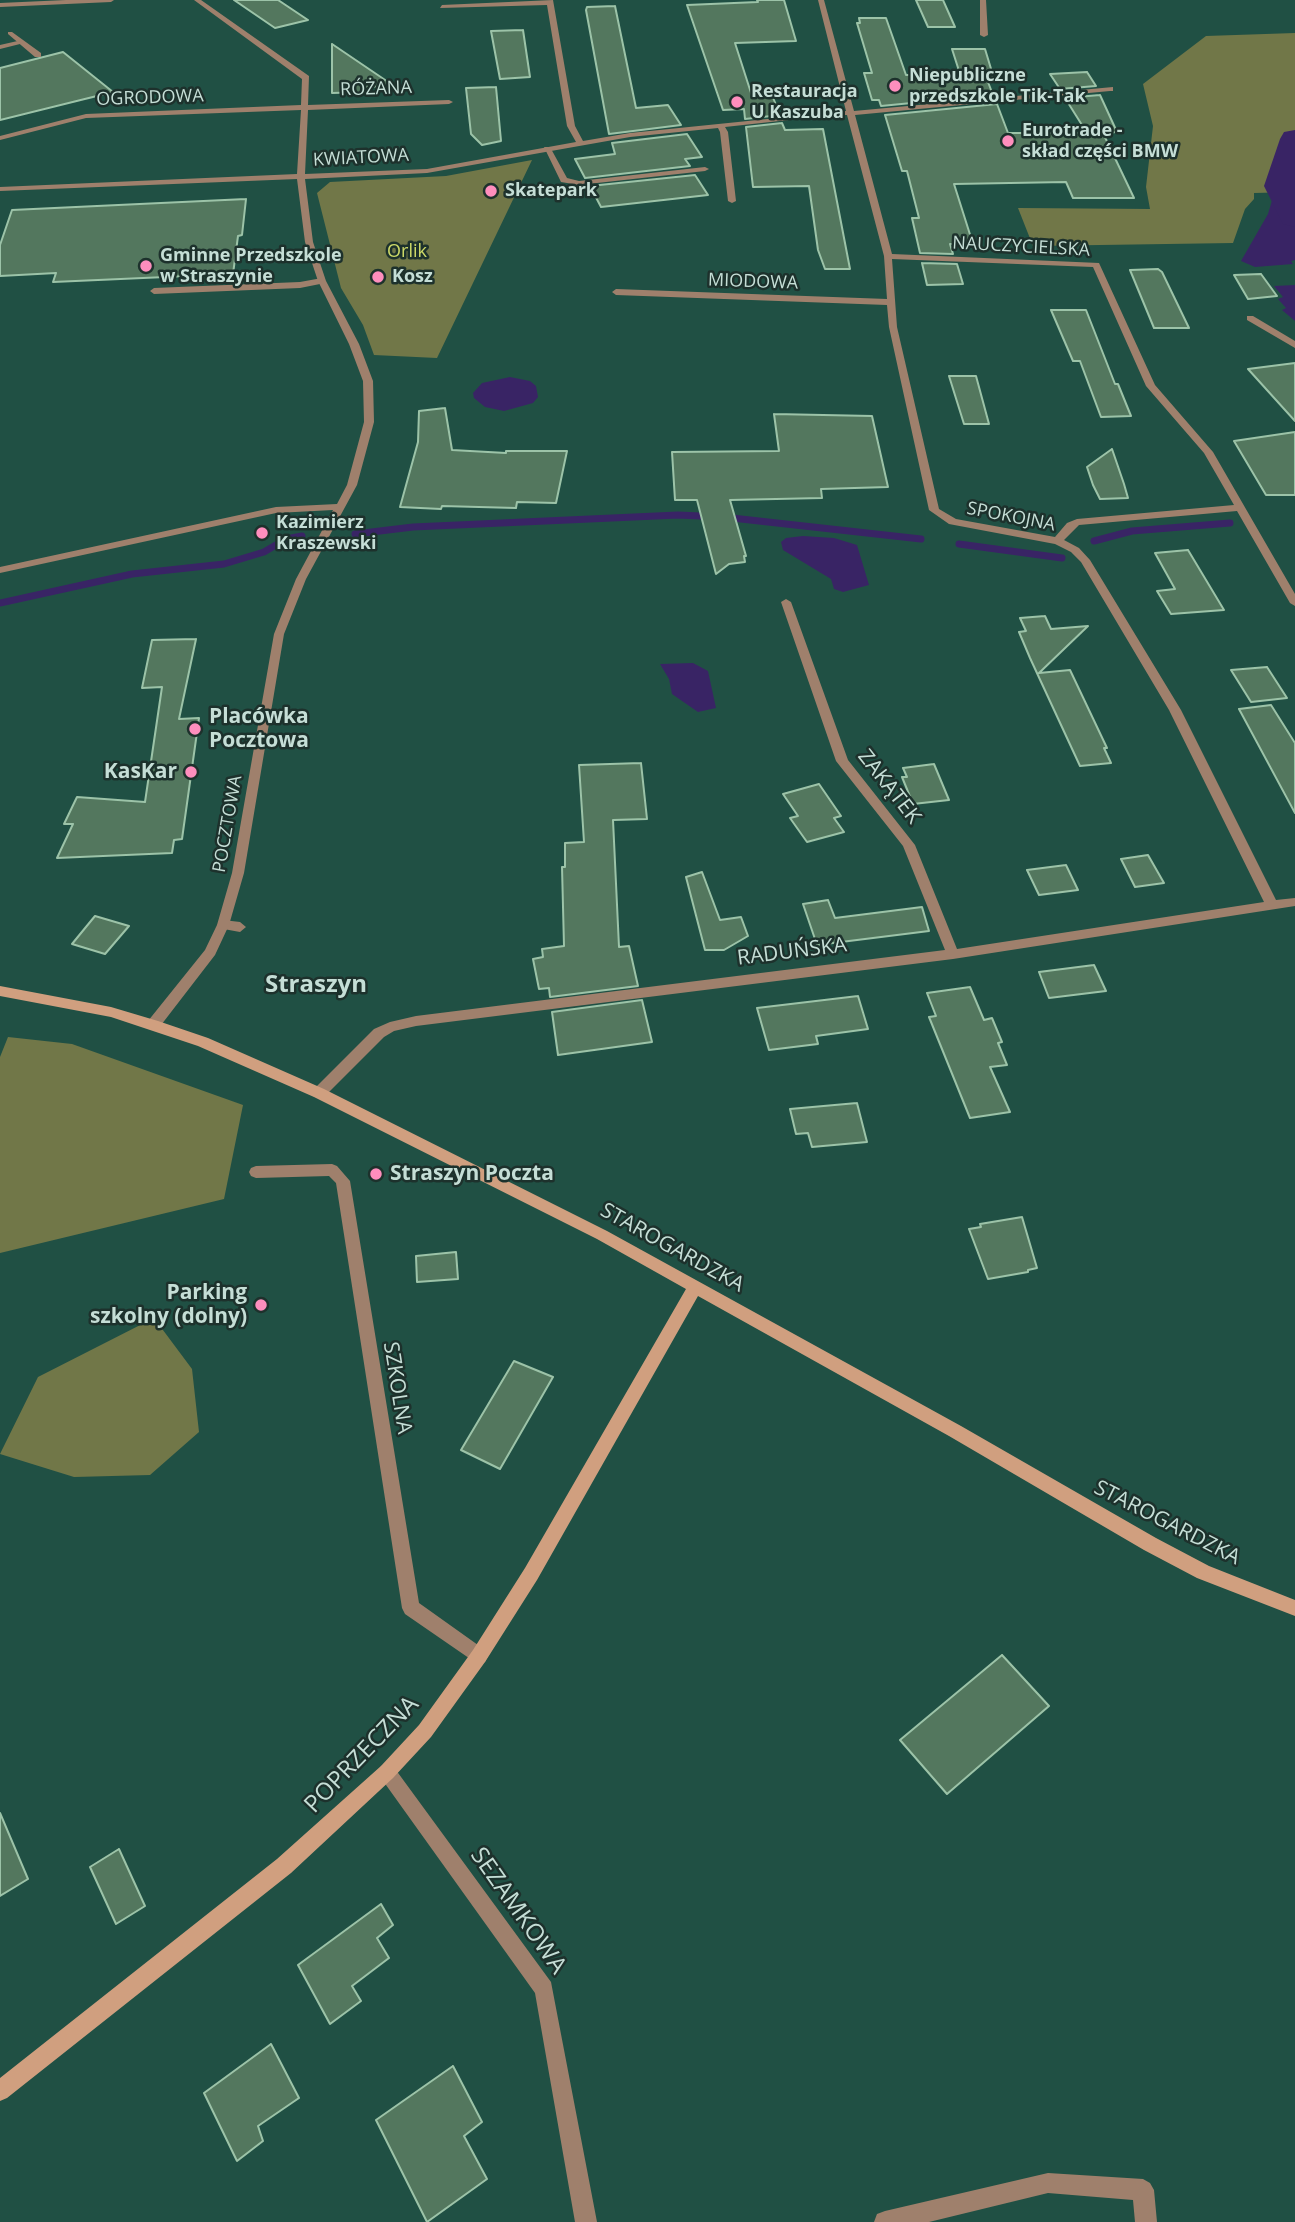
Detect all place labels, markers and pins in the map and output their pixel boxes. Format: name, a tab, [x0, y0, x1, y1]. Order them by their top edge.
place label: Niepubliczne przedszkole Tik-Tak	[909, 65, 1086, 108]
marker: Niepubliczne przedszkole Tik-Tak	[887, 78, 903, 94]
place label: Restauracja U Kaszuba	[751, 81, 858, 124]
marker: Restauracja U Kaszuba	[729, 94, 745, 110]
place label: Eurotrade - skład części BMW	[1022, 120, 1178, 162]
marker: Eurotrade - skład części BMW	[1000, 133, 1016, 149]
place label: Skatepark	[505, 180, 597, 202]
marker: Skatepark	[483, 183, 499, 199]
place label: Gminne Przedszkole w Straszynie	[160, 245, 342, 288]
marker: Gminne Przedszkole w Straszynie	[138, 258, 154, 274]
place label: Kosz	[392, 266, 433, 288]
marker: Kosz	[370, 269, 386, 285]
place label: Kazimierz Kraszewski	[276, 512, 376, 554]
marker: Kazimierz Kraszewski	[254, 525, 270, 541]
place label: Placówka Pocztowa	[209, 704, 309, 754]
marker: Placówka Pocztowa	[187, 721, 203, 737]
place label: KasKar	[104, 759, 177, 785]
marker: KasKar	[183, 764, 199, 780]
place label: Straszyn Poczta	[390, 1161, 554, 1187]
marker: Straszyn Poczta	[368, 1166, 384, 1182]
place label: Parking szkolny (dolny)	[90, 1280, 247, 1330]
marker: Parking szkolny (dolny)	[253, 1297, 269, 1313]

